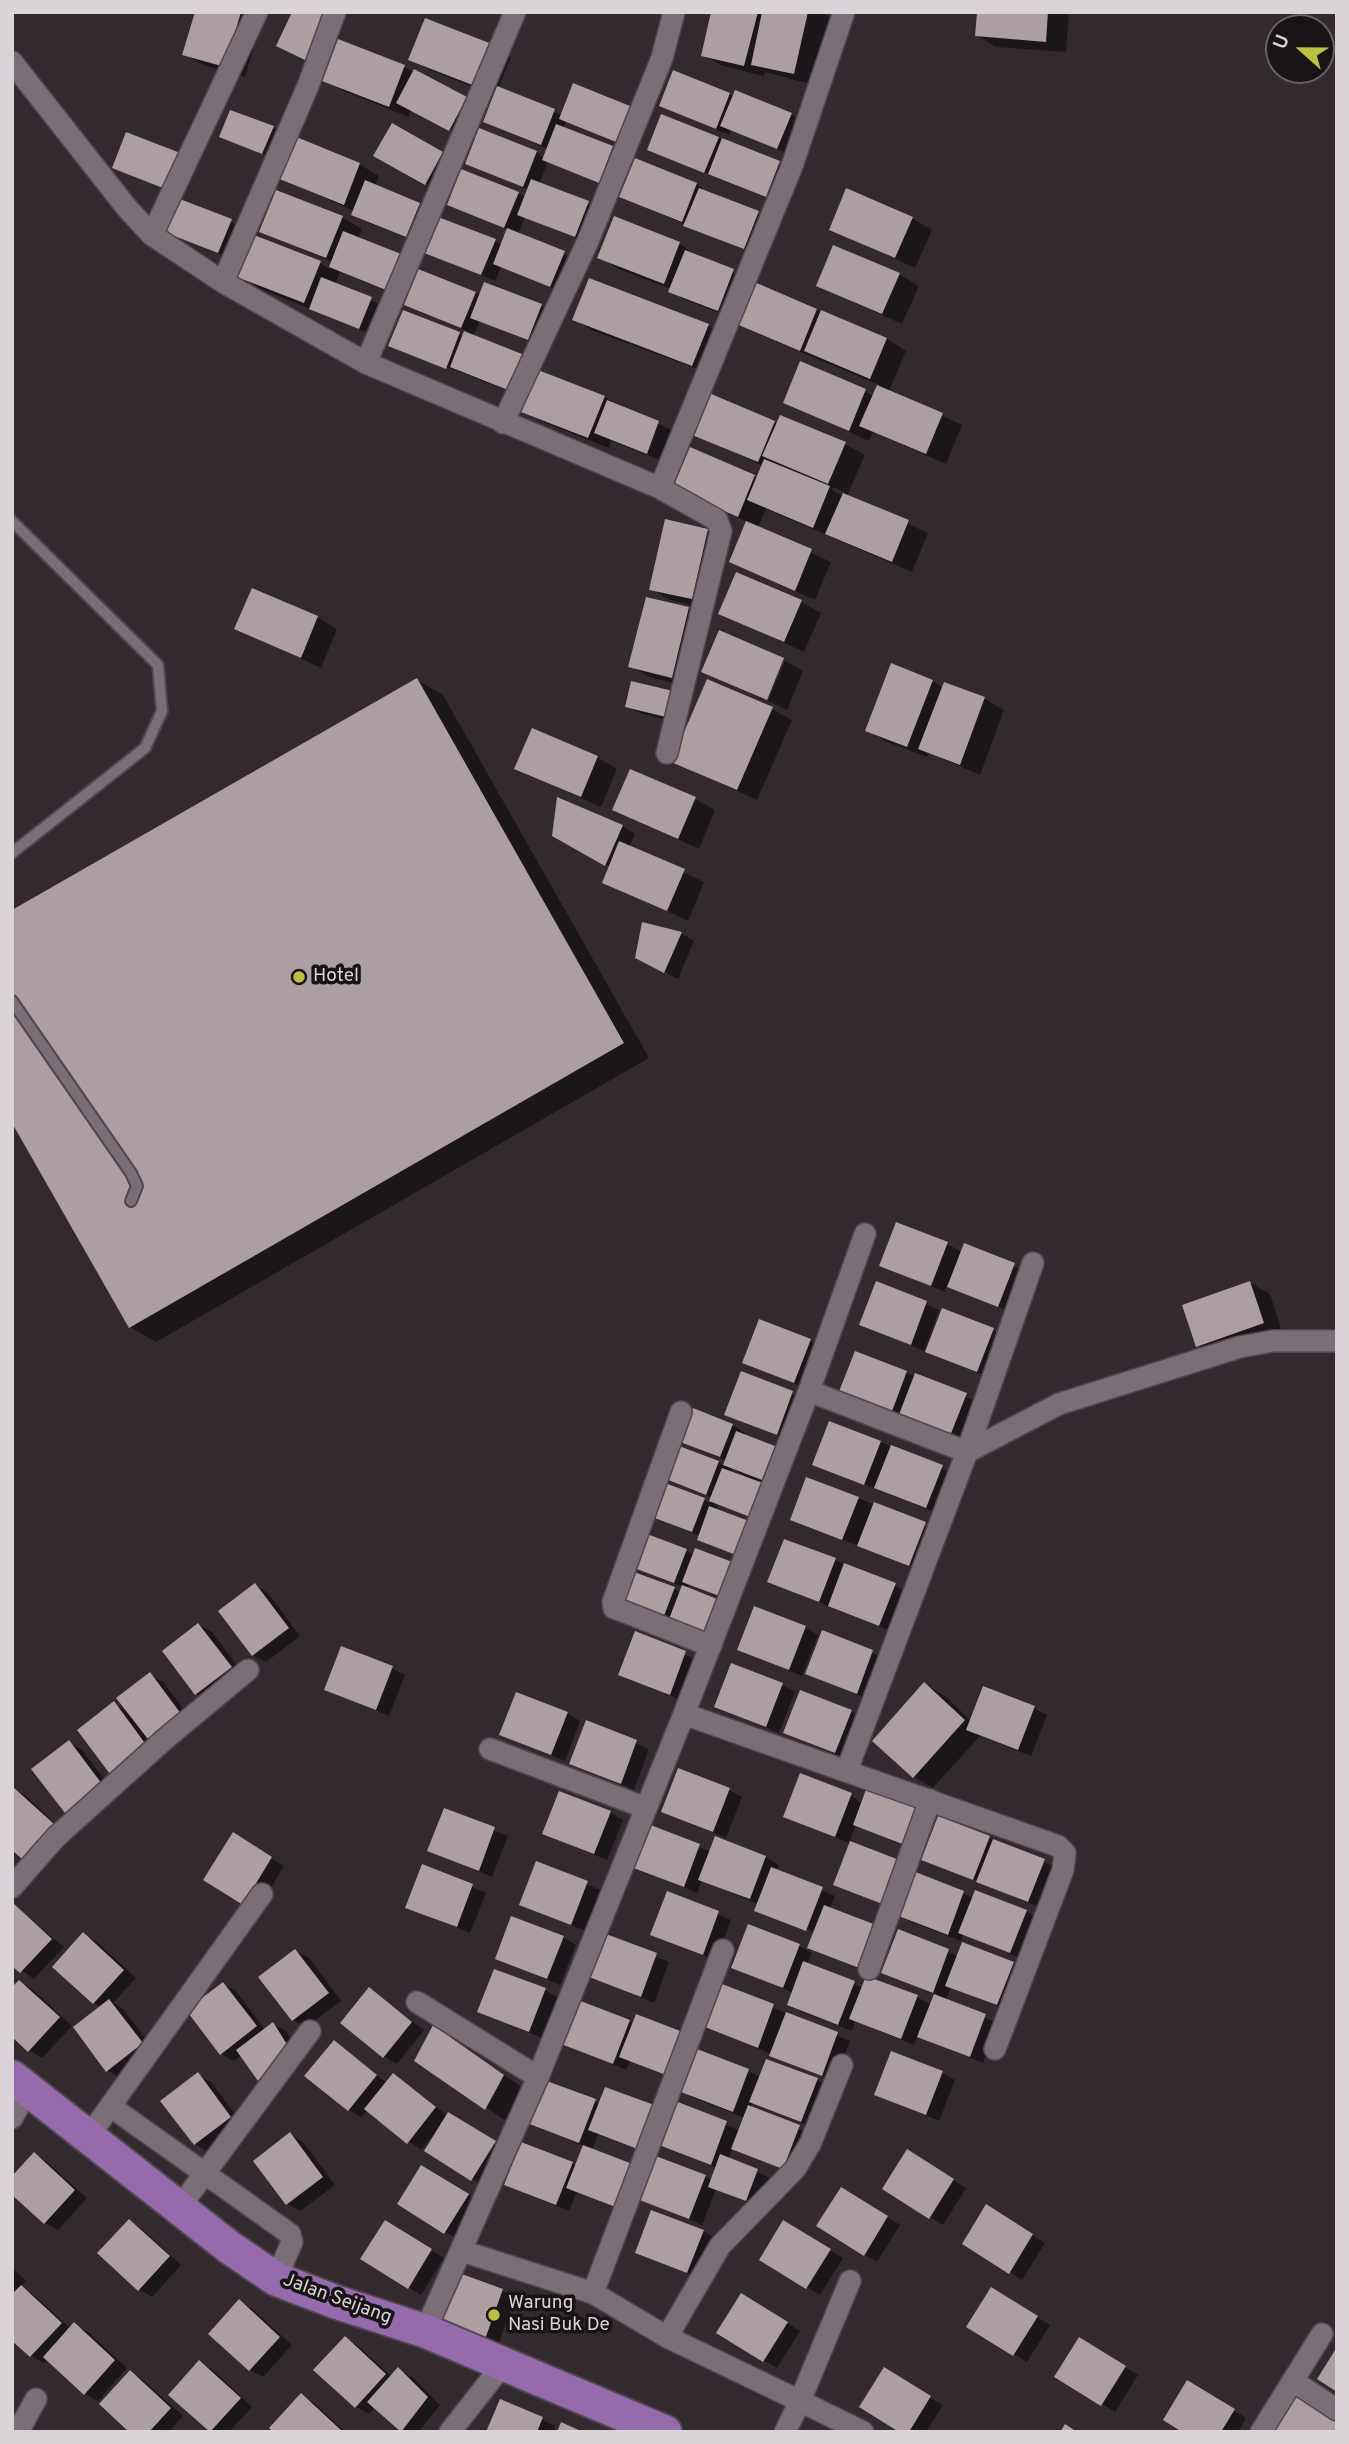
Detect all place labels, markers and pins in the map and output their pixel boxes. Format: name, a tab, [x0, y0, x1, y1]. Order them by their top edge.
place label: Hotel	[313, 966, 359, 988]
marker: Hotel	[291, 969, 307, 985]
place label: Warung Nasi Buk De	[508, 2293, 610, 2337]
marker: Warung Nasi Buk De	[486, 2307, 502, 2323]

